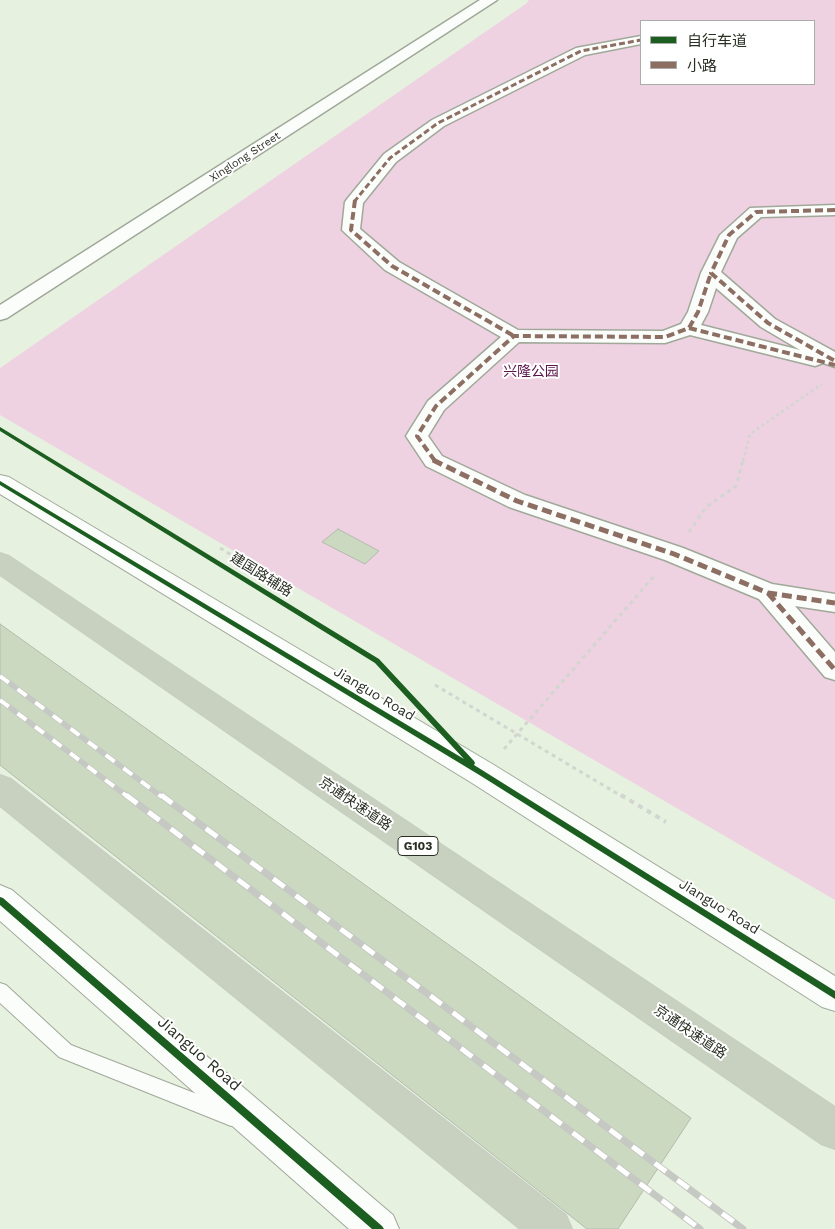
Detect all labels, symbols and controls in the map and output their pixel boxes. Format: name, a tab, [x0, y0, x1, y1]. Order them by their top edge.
legend	[640, 20, 815, 85]
text: 自行车道	[687, 32, 747, 50]
text: 小路	[687, 57, 717, 75]
street label: Xinglong Street	[207, 129, 283, 185]
park label: 兴隆公园	[503, 364, 559, 380]
street label: 建国路辅路	[227, 549, 295, 601]
street label: Jianguo Road	[330, 663, 418, 725]
street label: 京通快速道路	[315, 774, 395, 834]
road number: G103	[398, 836, 438, 856]
street label: Jianguo Road	[676, 876, 762, 938]
street label: 京通快速道路	[650, 1002, 730, 1062]
street label: Jianguo Road	[153, 1012, 245, 1096]

